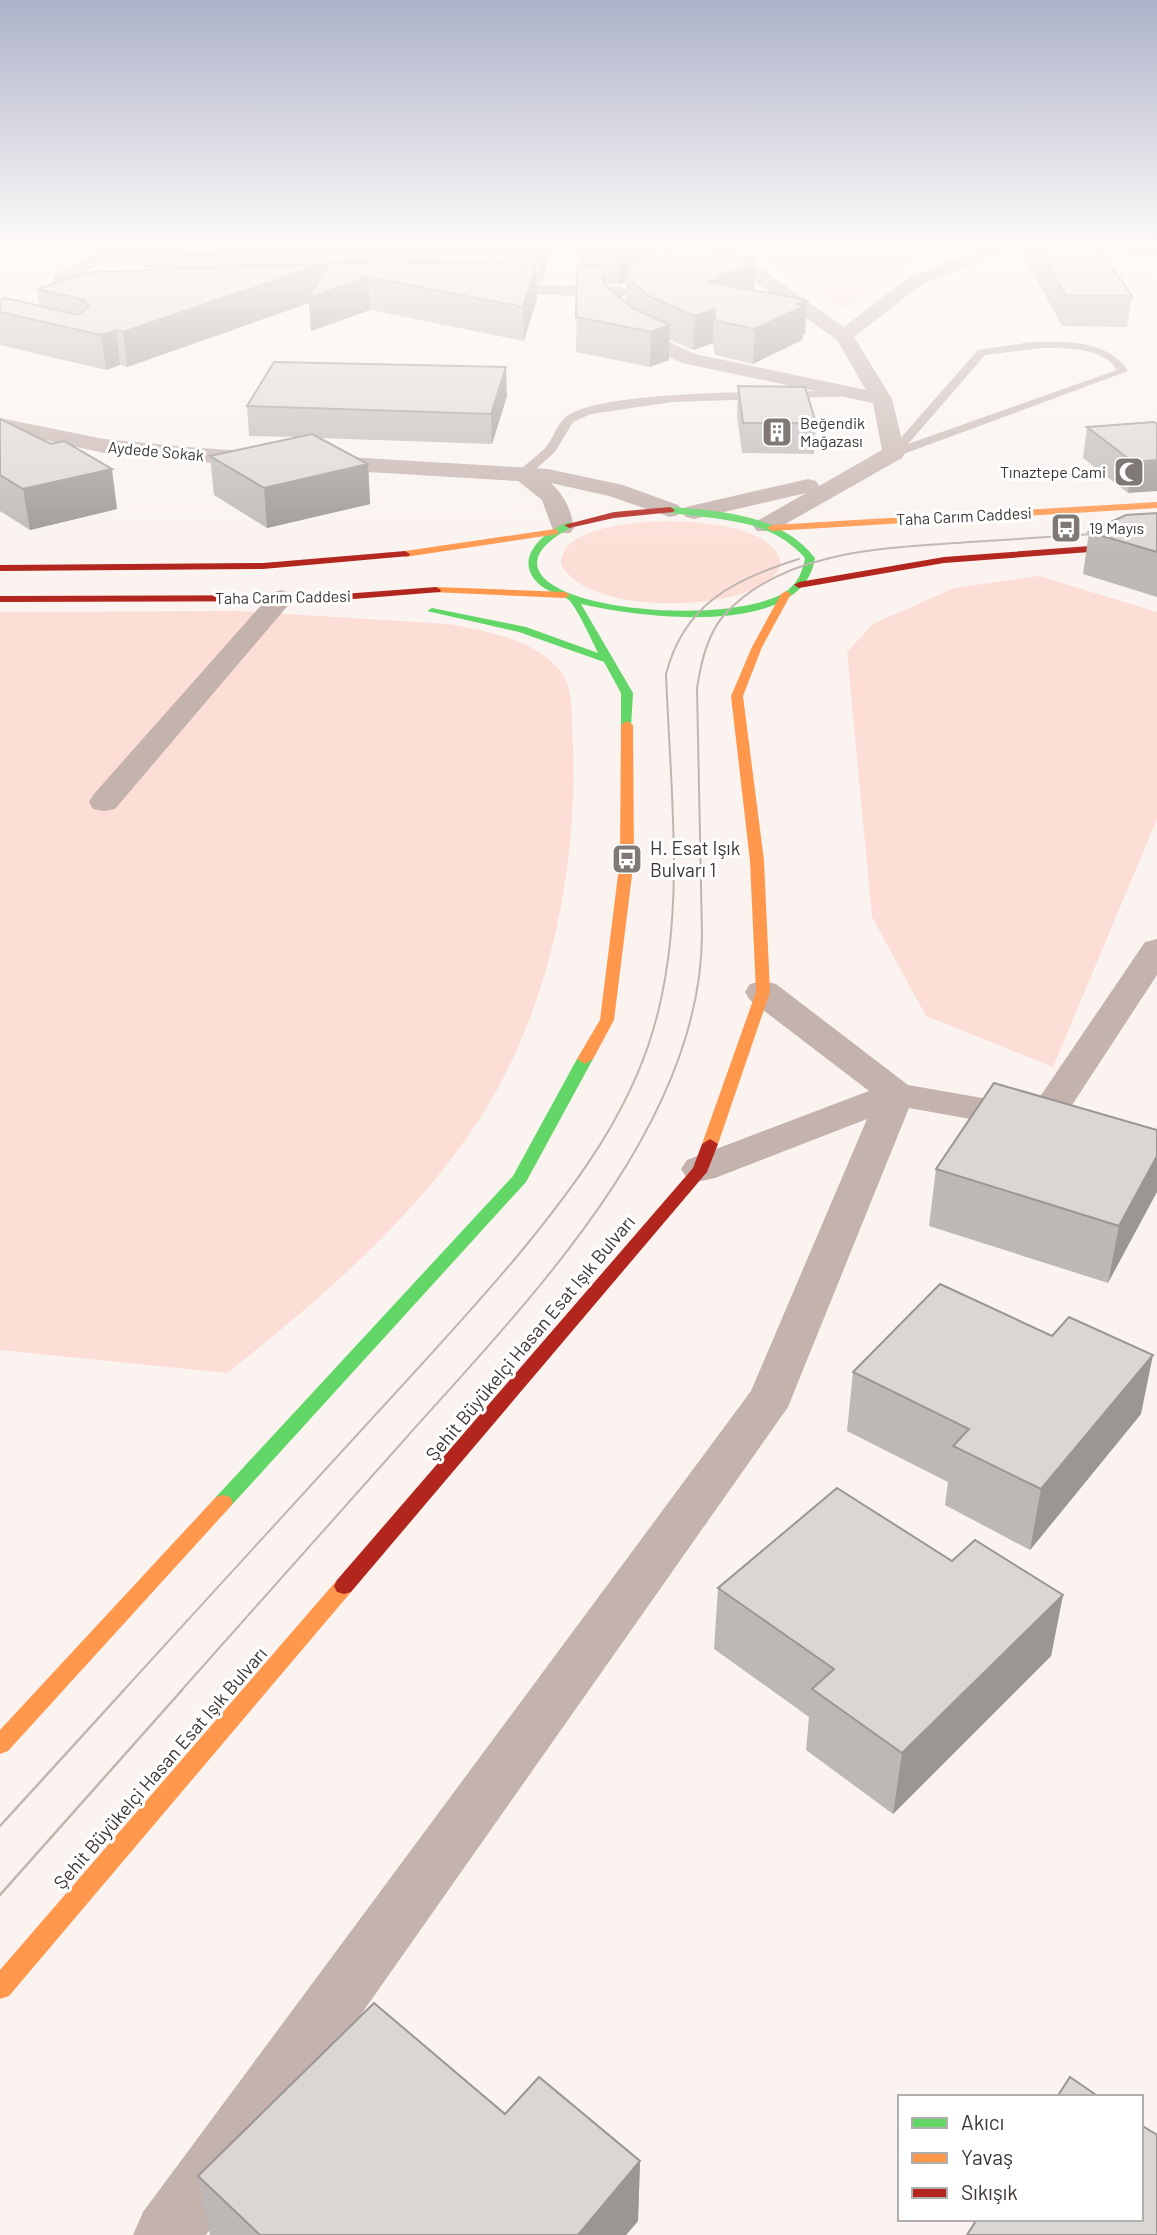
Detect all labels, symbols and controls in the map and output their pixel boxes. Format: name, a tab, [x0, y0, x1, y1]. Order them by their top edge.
place label: Beğendik Mağazası	[800, 413, 865, 450]
building icon: Beğendik Mağazası	[760, 415, 794, 449]
street label: Aydede Sokak	[107, 437, 205, 464]
mosque icon: Tınaztepe Cami	[1112, 455, 1146, 489]
place label: Tınaztepe Cami	[1000, 462, 1106, 481]
street label: Taha Carım Caddesi	[896, 502, 1032, 529]
bus stop icon: 19 Mayıs	[1049, 511, 1083, 545]
place label: 19 Mayıs	[1089, 518, 1144, 537]
street label: Taha Carım Caddesi	[215, 586, 351, 607]
place label: H. Esat Işık Bulvarı 1	[650, 836, 740, 881]
bus stop icon: H. Esat Işık Bulvarı 1	[610, 842, 644, 876]
street label: Şehit Büyükelçi Hasan Esat Işık Bulvarı	[420, 1210, 639, 1465]
street label: Şehit Büyükelçi Hasan Esat Işık Bulvarı	[48, 1642, 271, 1893]
legend	[898, 2095, 1143, 2221]
text: Akıcı	[961, 2109, 1004, 2134]
text: Yavaş	[961, 2144, 1013, 2169]
text: Sıkışık	[961, 2179, 1018, 2204]

